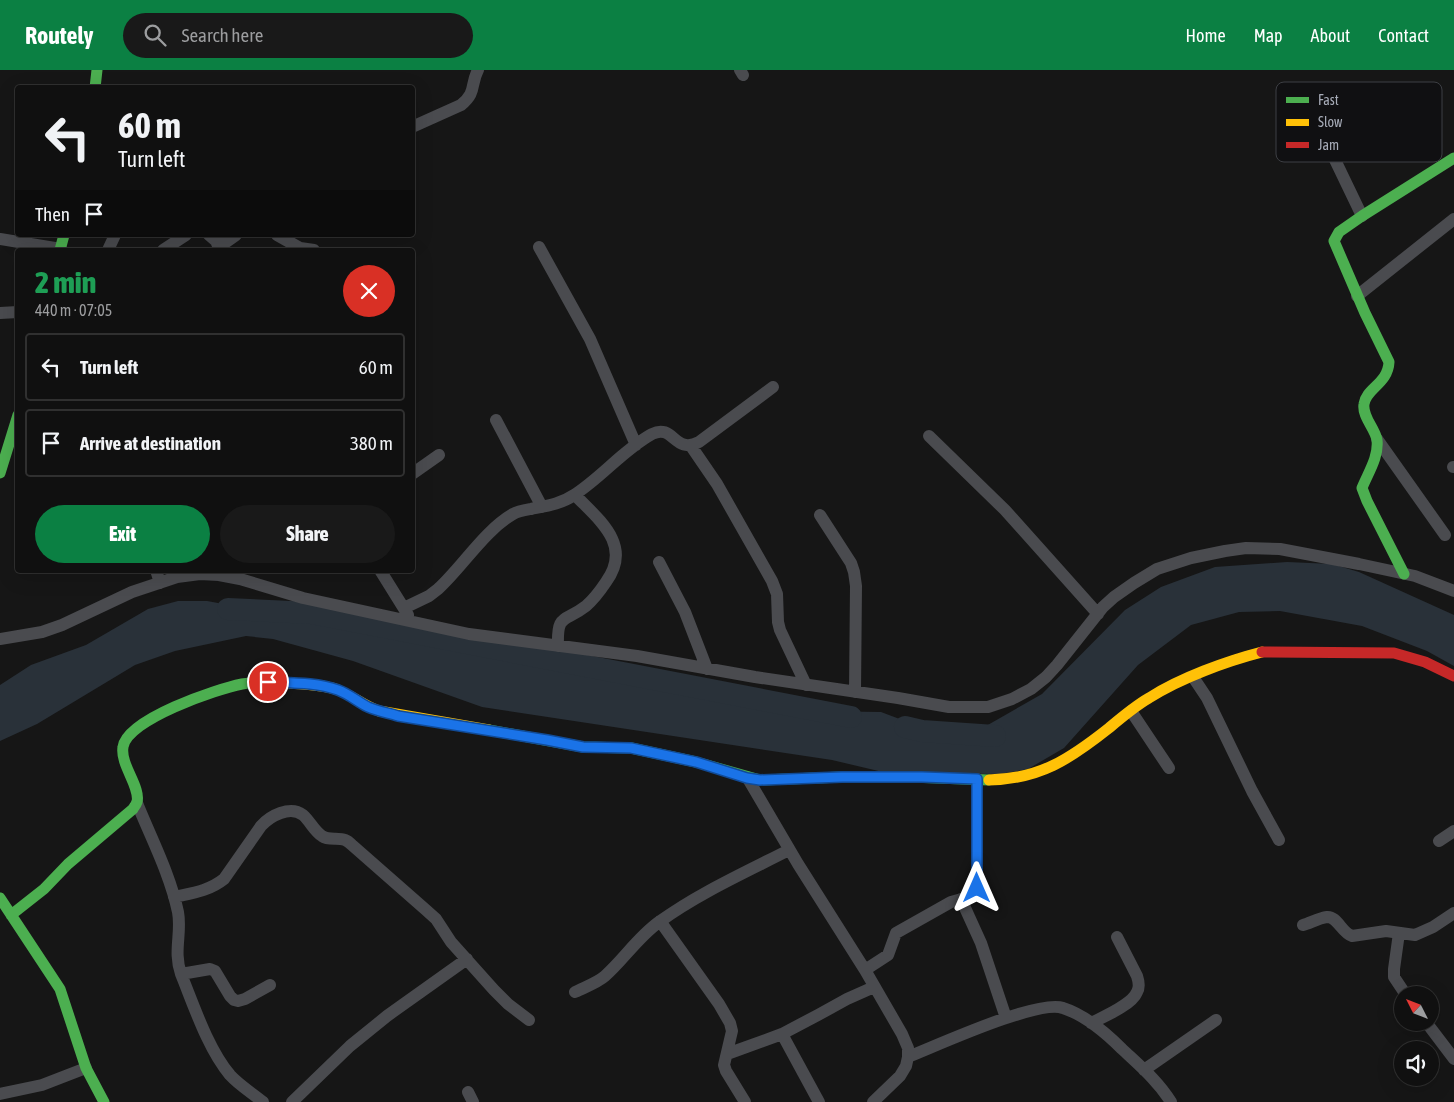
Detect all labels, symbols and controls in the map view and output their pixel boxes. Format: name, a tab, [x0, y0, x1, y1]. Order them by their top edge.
search box	[123, 13, 473, 58]
icon: search	[141, 21, 169, 49]
text: Routely	[25, 22, 93, 49]
text: Search here	[181, 24, 263, 46]
text: Home	[1186, 25, 1226, 46]
text: Map	[1254, 25, 1283, 46]
text: About	[1311, 25, 1350, 46]
text: Contact	[1378, 25, 1429, 46]
legend	[1276, 82, 1442, 162]
text: Fast	[1318, 92, 1339, 108]
icon: left	[35, 105, 100, 170]
text: 60 m	[118, 105, 181, 145]
text: Slow	[1318, 114, 1343, 130]
text: Jam	[1318, 137, 1339, 153]
text: Turn left	[118, 146, 185, 172]
icon: arrive	[80, 200, 108, 228]
text: Then	[35, 203, 70, 225]
text: 2 min	[35, 265, 96, 299]
button: close	[343, 265, 395, 317]
text: 440 m · 07:05	[35, 301, 112, 319]
icon: left	[37, 353, 65, 381]
text: Turn left	[80, 356, 138, 378]
text: 60 m	[359, 356, 393, 378]
icon: arrive	[37, 429, 65, 457]
text: Arrive at destination	[80, 432, 221, 454]
text: 380 m	[350, 432, 393, 454]
button: Exit	[35, 505, 210, 563]
button: Share	[220, 505, 395, 563]
pin	[247, 661, 289, 703]
icon: arrive	[254, 668, 282, 696]
position arrow	[950, 861, 1002, 913]
north arrow	[1394, 986, 1439, 1031]
map controls	[1394, 986, 1439, 1086]
button: sound	[1394, 1041, 1439, 1086]

